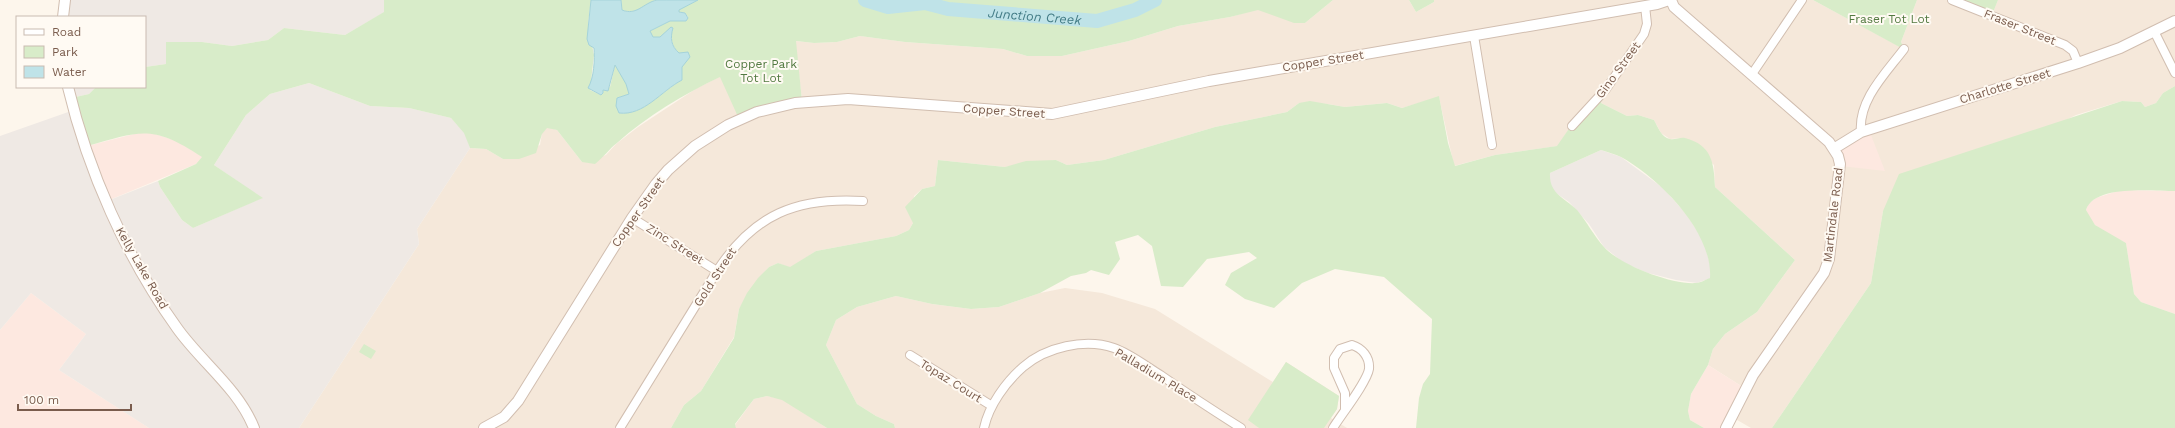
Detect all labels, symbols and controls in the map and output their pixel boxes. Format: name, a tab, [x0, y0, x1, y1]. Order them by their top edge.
water label: Junction Creek	[987, 5, 1083, 28]
street label: Fraser Street	[1982, 6, 2058, 48]
park label: Fraser Tot Lot	[1848, 12, 1930, 26]
legend	[16, 16, 146, 88]
text: Road	[52, 25, 81, 39]
street label: Gino Street	[1593, 39, 1643, 101]
text: Park	[52, 45, 78, 59]
street label: Copper Street	[1281, 48, 1365, 74]
park label: Copper Park Tot Lot	[725, 57, 797, 85]
text: Water	[52, 65, 87, 79]
street label: Charlotte Street	[1958, 65, 2052, 107]
street label: Copper Street	[962, 101, 1046, 121]
street label: Martindale Road	[1820, 167, 1846, 263]
street label: Copper Street	[609, 174, 667, 250]
street label: Zinc Street	[644, 221, 706, 267]
street label: Kelly Lake Road	[113, 225, 171, 311]
street label: Gold Street	[691, 245, 739, 309]
street label: Palladium Place	[1112, 345, 1200, 405]
street label: Topaz Court	[917, 356, 985, 406]
scale bar	[18, 386, 131, 412]
text: 100 m	[24, 393, 59, 407]

